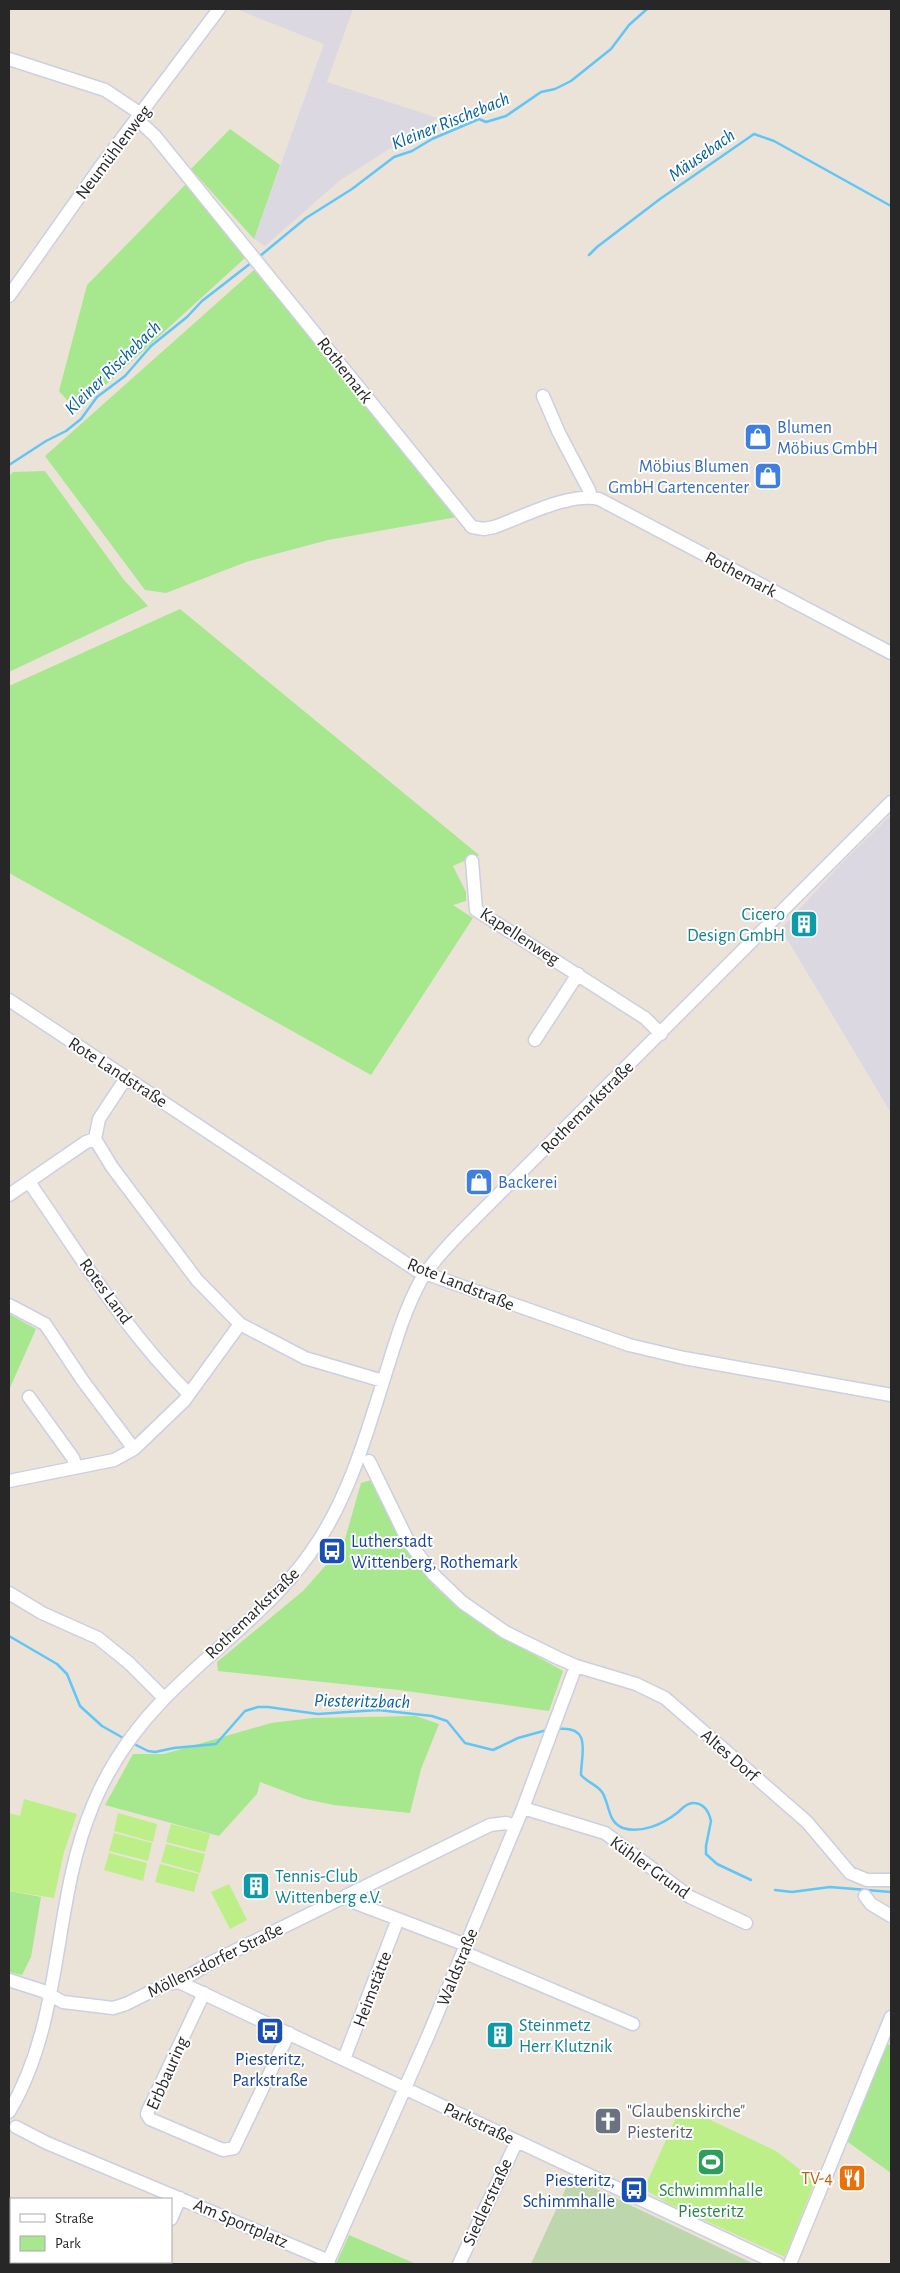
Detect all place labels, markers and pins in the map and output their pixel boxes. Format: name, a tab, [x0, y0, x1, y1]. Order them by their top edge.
place label: Blumen Möbius GmbH	[777, 419, 878, 458]
shop icon: Blumen Möbius GmbH	[743, 422, 773, 452]
place label: Möbius Blumen GmbH Gartencenter	[608, 458, 749, 497]
shop icon: Möbius Blumen GmbH Gartencenter	[753, 461, 783, 491]
place label: Cicero Design GmbH	[687, 906, 785, 945]
building icon: Cicero Design GmbH	[789, 909, 819, 939]
shop icon: Backerei	[464, 1167, 494, 1197]
place label: Backerei	[498, 1174, 558, 1192]
place label: Lutherstadt Wittenberg, Rothemark	[351, 1533, 518, 1572]
bus stop icon: Lutherstadt Wittenberg, Rothemark	[317, 1536, 347, 1566]
place label: Tennis-Club Wittenberg e.V.	[275, 1868, 382, 1907]
building icon: Tennis-Club Wittenberg e.V.	[241, 1871, 271, 1901]
bus stop icon: Piesteritz, Parkstraße	[255, 2016, 285, 2046]
place label: Steinmetz Herr Klutznik	[519, 2017, 613, 2056]
building icon: Steinmetz Herr Klutznik	[485, 2020, 515, 2050]
place label: Piesteritz, Parkstraße	[232, 2051, 308, 2090]
place label: "Glaubenskirche" Piesteritz	[627, 2103, 745, 2142]
church icon: "Glaubenskirche" Piesteritz	[593, 2106, 623, 2136]
sports icon: Schwimmhalle Piesteritz	[696, 2147, 726, 2177]
restaurant icon: TV-4	[837, 2163, 867, 2193]
place label: TV-4	[801, 2170, 833, 2188]
place label: Piesteritz, Schimmhalle	[523, 2172, 615, 2211]
bus stop icon: Piesteritz, Schimmhalle	[619, 2175, 649, 2205]
place label: Schwimmhalle Piesteritz	[659, 2182, 763, 2221]

